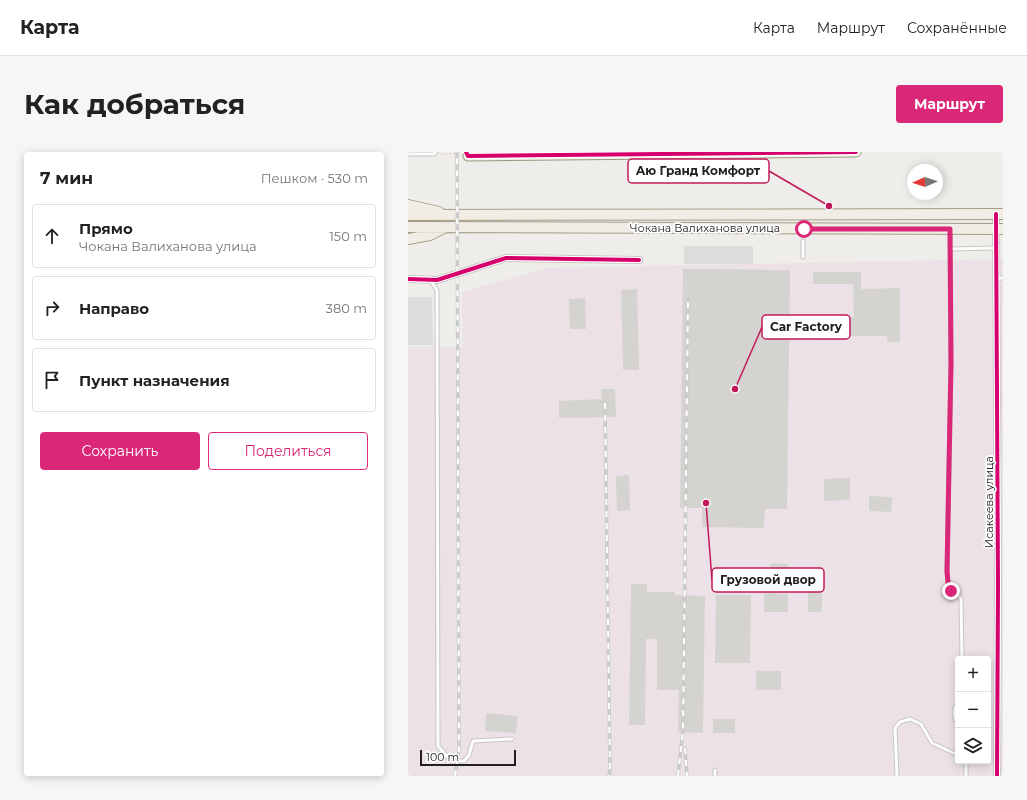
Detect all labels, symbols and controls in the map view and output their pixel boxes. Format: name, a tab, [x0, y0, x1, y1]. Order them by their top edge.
text: Карта	[20, 16, 80, 39]
text: Карта	[753, 19, 795, 37]
text: Маршрут	[817, 19, 885, 37]
text: Сохранённые	[907, 19, 1007, 37]
button: Маршрут	[896, 85, 1003, 123]
text: Как добраться	[24, 87, 245, 121]
callout: Аю Гранд Комфорт	[628, 159, 769, 183]
text: Аю Гранд Комфорт	[636, 163, 761, 178]
north arrow	[907, 164, 943, 200]
text: 7 мин	[40, 168, 93, 188]
text: Пешком · 530 m	[261, 170, 368, 186]
text: Прямо	[79, 219, 133, 238]
route start	[795, 220, 813, 238]
street label: Чокана Валиханова улица	[630, 221, 780, 235]
icon: ahead	[41, 225, 63, 247]
text: 150 m	[329, 228, 367, 244]
text: Чокана Валиханова улица	[79, 238, 257, 254]
icon: right	[41, 297, 63, 319]
text: Направо	[79, 299, 149, 318]
text: 380 m	[326, 300, 367, 316]
callout: Car Factory	[762, 315, 850, 339]
text: Car Factory	[770, 319, 843, 334]
icon: arrive	[41, 369, 63, 391]
text: Пункт назначения	[79, 371, 230, 390]
button: Сохранить	[40, 432, 200, 470]
button: Поделиться	[208, 432, 368, 470]
street label: Исакеева улица	[982, 456, 996, 548]
callout: Грузовой двор	[712, 568, 824, 592]
text: Грузовой двор	[720, 572, 816, 587]
route end	[942, 582, 960, 600]
map controls	[955, 656, 991, 764]
button: +	[955, 656, 991, 692]
button: −	[955, 692, 991, 728]
button: layers	[955, 728, 991, 764]
scale bar	[420, 748, 516, 767]
text: 100 m	[426, 750, 459, 764]

